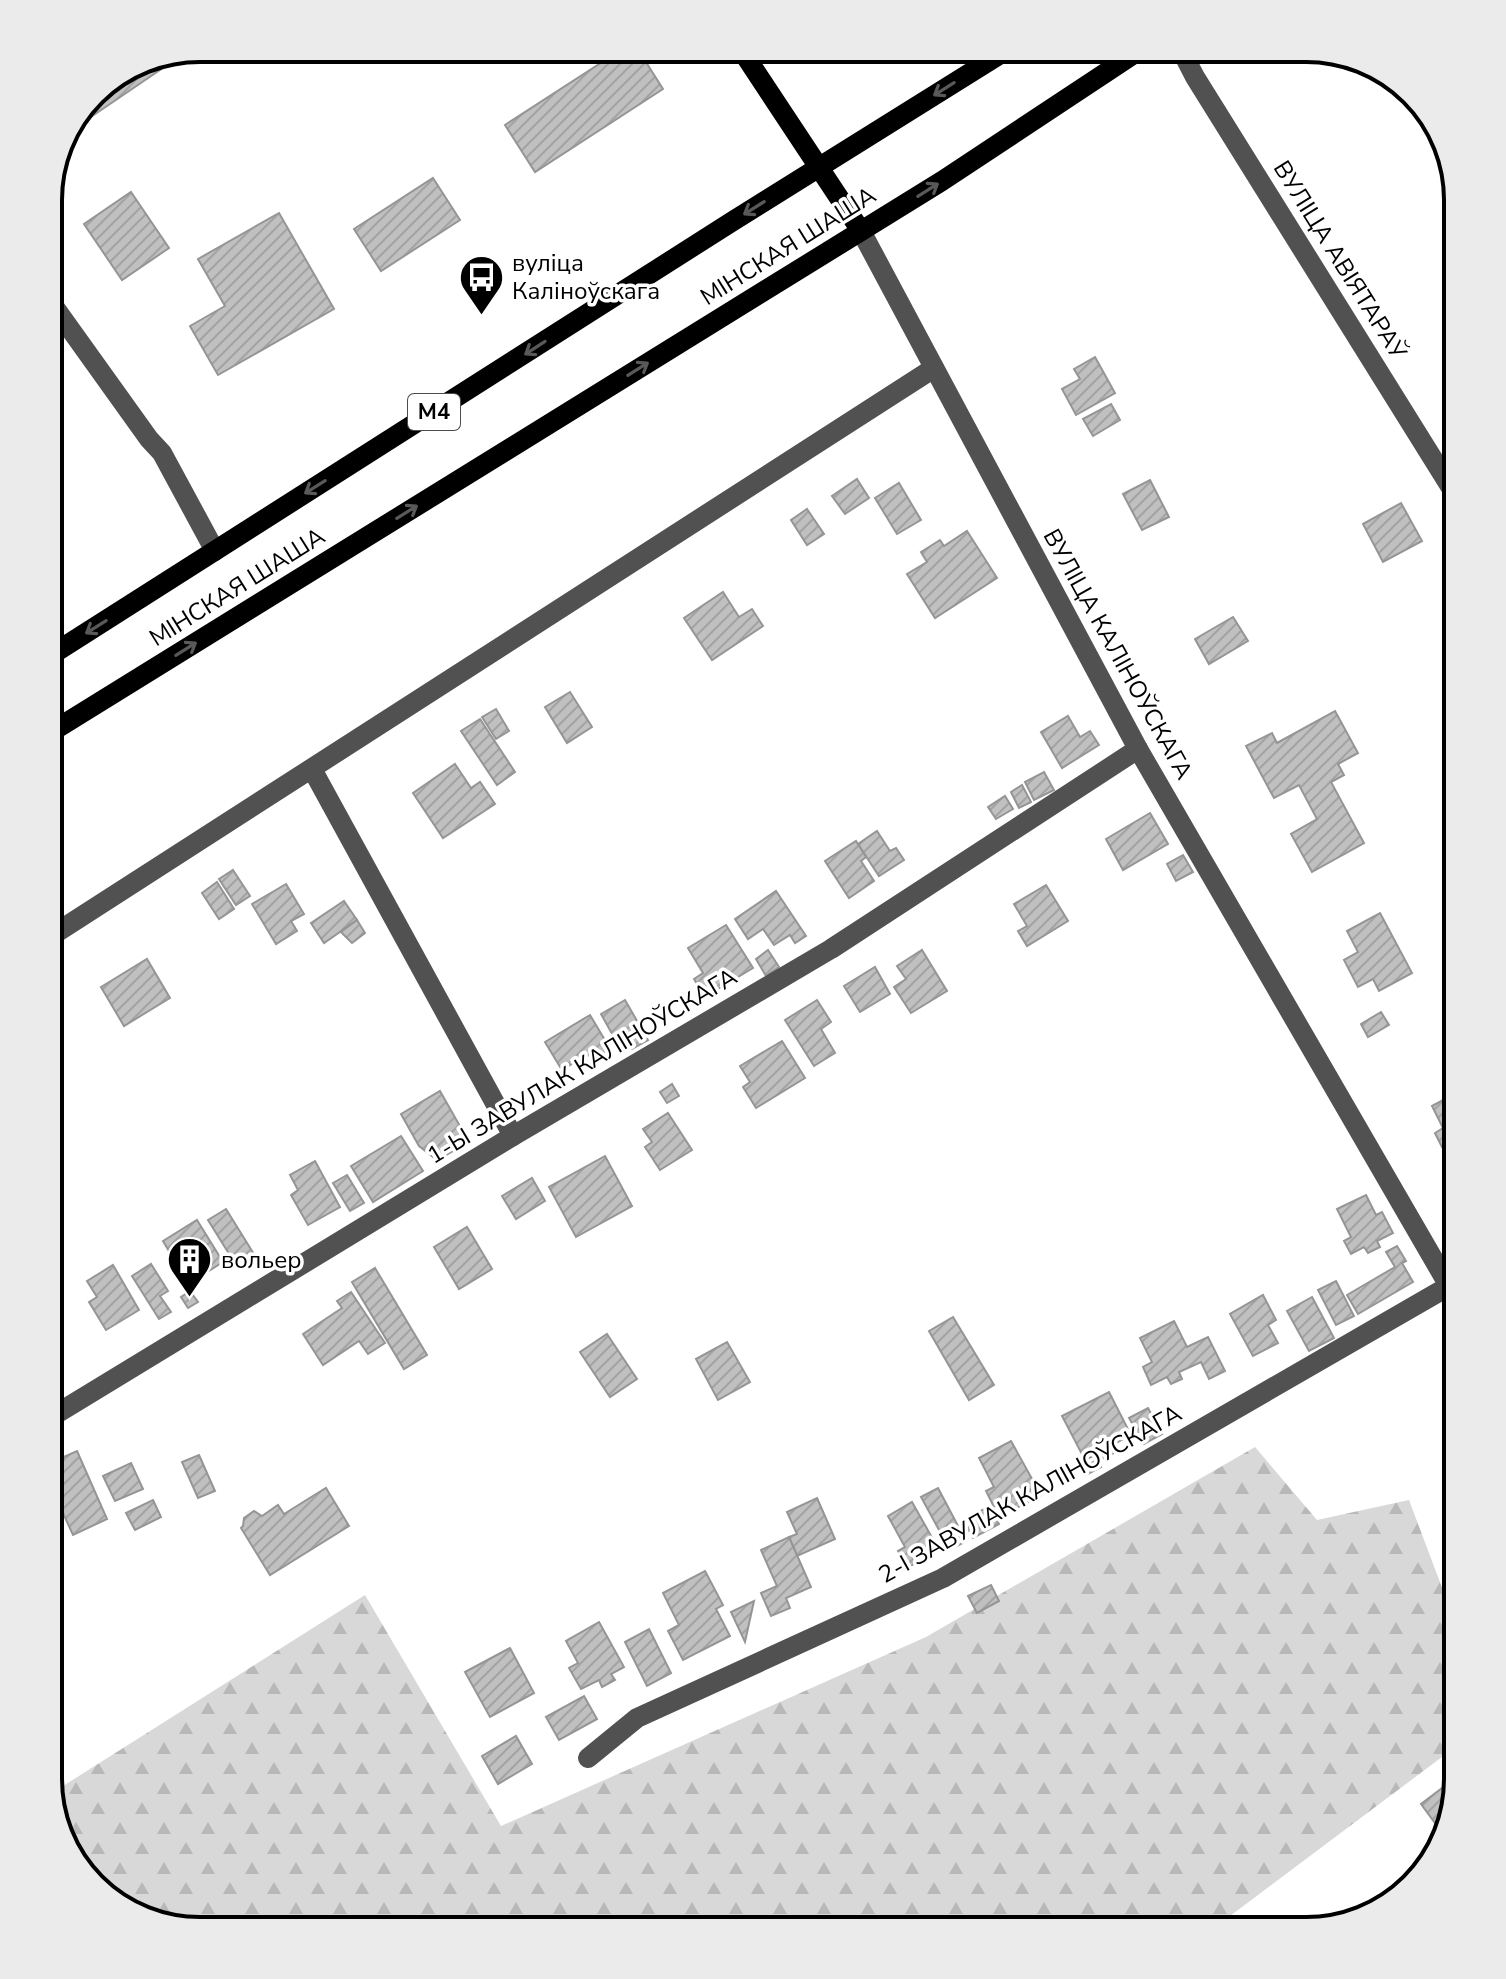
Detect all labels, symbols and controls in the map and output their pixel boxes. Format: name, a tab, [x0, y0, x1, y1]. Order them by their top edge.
one-way arrow	[933, 82, 956, 98]
street label: ВУЛІЦА АВІЯТАРАЎ	[1266, 155, 1414, 366]
street label: МІНСКАЯ ШАША	[694, 179, 882, 313]
one-way arrow	[916, 182, 939, 198]
one-way arrow	[743, 201, 766, 217]
place label: вуліца Каліноўскага	[512, 247, 660, 307]
bus stop icon: вуліца Каліноўскага	[457, 253, 505, 316]
one-way arrow	[524, 340, 547, 356]
one-way arrow	[626, 361, 649, 377]
road number: М4	[408, 394, 460, 430]
one-way arrow	[305, 479, 327, 496]
one-way arrow	[395, 504, 418, 520]
street label: МІНСКАЯ ШАША	[143, 520, 331, 654]
street label: ВУЛІЦА КАЛІНОЎСКАГА	[1036, 523, 1201, 785]
one-way arrow	[85, 619, 108, 635]
one-way arrow	[174, 641, 197, 657]
street label: 1-Ы ЗАВУЛАК КАЛІНОЎСКАГА	[421, 960, 743, 1171]
building icon: вольер	[166, 1236, 214, 1299]
place label: вольер	[221, 1244, 301, 1276]
street label: 2-І ЗАВУЛАК КАЛІНОЎСКАГА	[873, 1397, 1188, 1591]

